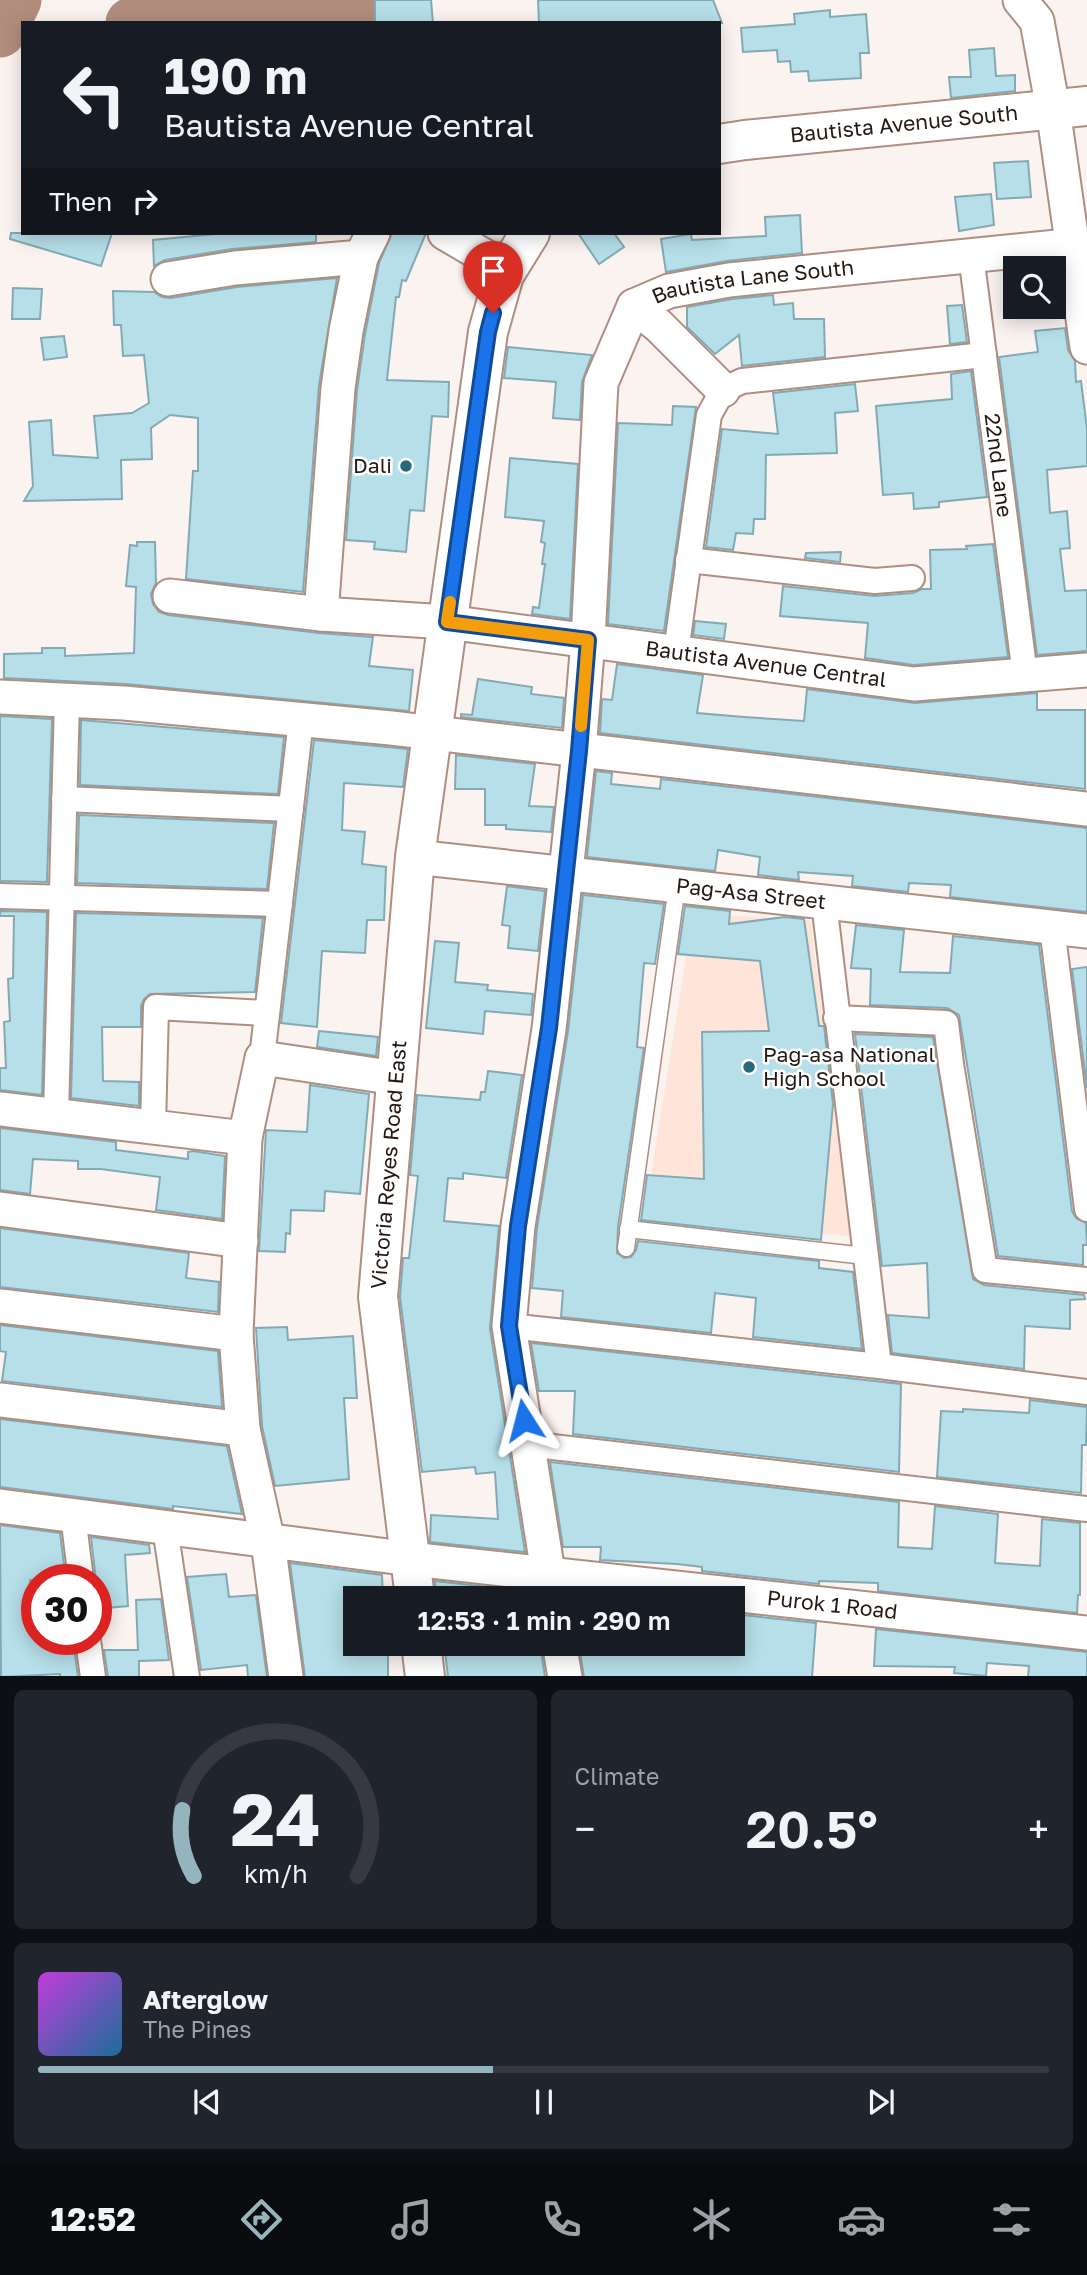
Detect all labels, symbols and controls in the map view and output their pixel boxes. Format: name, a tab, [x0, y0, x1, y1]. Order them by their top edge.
text: 190 m	[164, 46, 307, 105]
icon: left	[49, 49, 140, 140]
street label: Bautista Avenue South	[789, 99, 1019, 147]
text: Bautista Avenue Central	[164, 106, 534, 144]
icon: right	[126, 182, 164, 220]
text: Then	[49, 186, 112, 217]
pin	[463, 241, 523, 313]
icon: arrive	[474, 252, 512, 290]
street label: Bautista Lane South	[648, 254, 855, 309]
map controls	[1003, 256, 1066, 319]
button: search	[1003, 256, 1066, 319]
street label: 22nd Lane	[979, 412, 1019, 519]
place label: Dali	[353, 452, 392, 478]
marker: Dali	[398, 458, 414, 474]
street label: Bautista Avenue Central	[644, 634, 888, 692]
street label: Pag-Asa Street	[675, 872, 827, 914]
street label: Victoria Reyes Road East	[365, 1039, 412, 1290]
place label: Pag-asa National High School	[763, 1041, 935, 1091]
marker: Pag-asa National High School	[741, 1059, 757, 1075]
position arrow	[487, 1383, 561, 1457]
speed limit sign: 30	[21, 1564, 112, 1655]
street label: Purok 1 Road	[766, 1584, 899, 1624]
text: 12:53 · 1 min · 290 m	[418, 1605, 670, 1636]
text: Climate	[575, 1762, 659, 1790]
text: 24	[230, 1775, 320, 1862]
text: 20.5°	[746, 1797, 878, 1859]
text: −	[575, 1806, 595, 1851]
text: +	[1028, 1806, 1049, 1851]
text: km/h	[243, 1857, 307, 1888]
text: Afterglow	[143, 1984, 268, 2015]
text: The Pines	[143, 2015, 251, 2043]
icon: previous	[188, 2083, 226, 2121]
icon: pause	[525, 2083, 563, 2121]
icon: next	[862, 2083, 900, 2121]
icon: directions	[237, 2195, 286, 2244]
icon: music	[387, 2195, 436, 2244]
icon: phone	[537, 2195, 586, 2244]
icon: climate	[687, 2195, 736, 2244]
icon: car	[837, 2195, 886, 2244]
icon: filters	[987, 2195, 1036, 2244]
text: 12:52	[51, 2200, 136, 2238]

